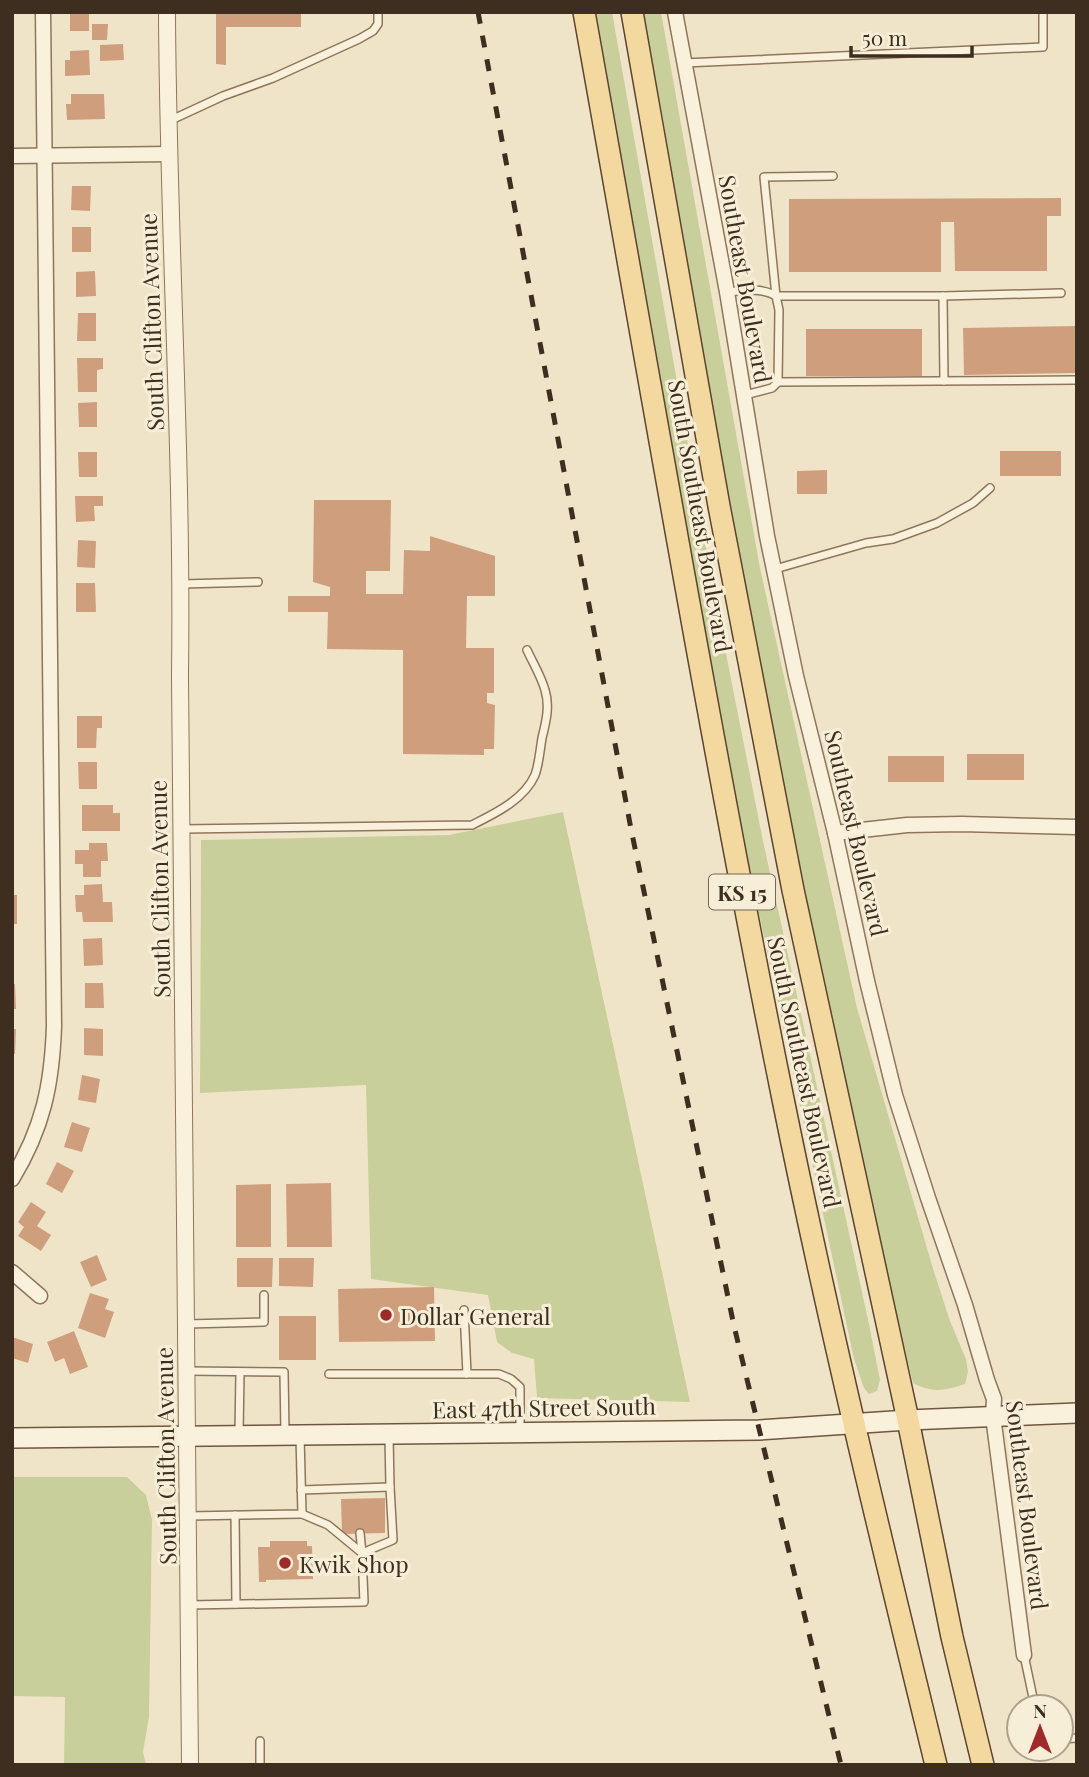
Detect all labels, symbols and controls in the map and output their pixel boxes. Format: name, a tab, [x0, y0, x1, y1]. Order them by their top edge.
scale bar	[851, 14, 972, 58]
text: 50 m	[862, 23, 908, 51]
street label: Southeast Boulevard	[712, 173, 780, 385]
street label: South Clifton Avenue	[132, 213, 170, 431]
street label: South Southeast Boulevard	[662, 377, 740, 655]
street label: Southeast Boulevard	[818, 727, 896, 939]
street label: South Clifton Avenue	[142, 780, 176, 998]
road number: KS 15	[709, 874, 775, 910]
street label: South Southeast Boulevard	[761, 934, 849, 1210]
place label: Dollar General	[400, 1300, 551, 1331]
marker: Dollar General	[378, 1307, 394, 1323]
street label: South Clifton Avenue	[148, 1347, 182, 1565]
street label: East 47th Street South	[432, 1390, 657, 1424]
street label: Southeast Boulevard	[1000, 1398, 1056, 1612]
place label: Kwik Shop	[299, 1548, 409, 1579]
marker: Kwik Shop	[277, 1555, 293, 1571]
north arrow	[1005, 1693, 1075, 1763]
text: N	[1033, 1697, 1047, 1723]

